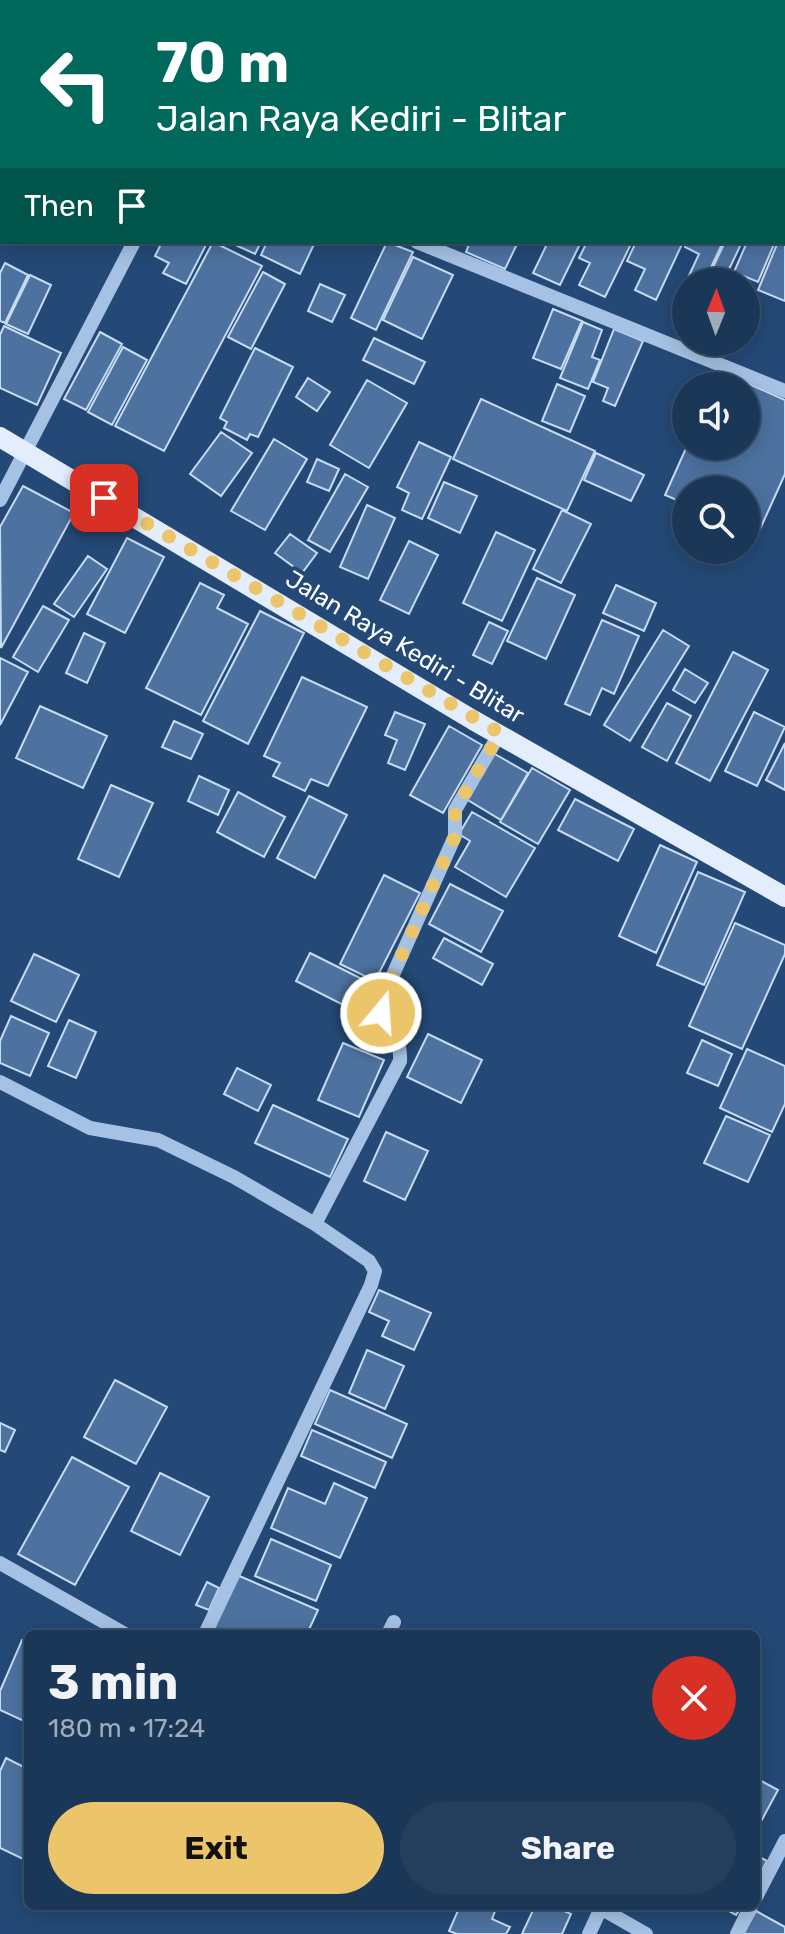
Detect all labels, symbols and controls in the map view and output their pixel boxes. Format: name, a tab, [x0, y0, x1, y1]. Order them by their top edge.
text: 70 m	[156, 30, 289, 96]
icon: left	[24, 32, 128, 136]
text: Jalan Raya Kediri - Blitar	[156, 97, 566, 140]
icon: arrive	[110, 184, 154, 228]
text: Then	[24, 188, 94, 224]
north arrow	[672, 268, 760, 356]
map controls	[672, 268, 760, 564]
button: sound	[672, 372, 760, 460]
pin	[70, 464, 138, 532]
icon: arrive	[82, 476, 126, 520]
button: search	[672, 476, 760, 564]
street label: Jalan Raya Kediri - Blitar	[281, 565, 529, 729]
position arrow	[339, 971, 423, 1055]
text: 3 min	[48, 1654, 178, 1711]
button: close	[652, 1656, 736, 1740]
text: 180 m · 17:24	[48, 1713, 205, 1744]
button: Exit	[48, 1802, 384, 1894]
button: Share	[400, 1802, 736, 1894]

